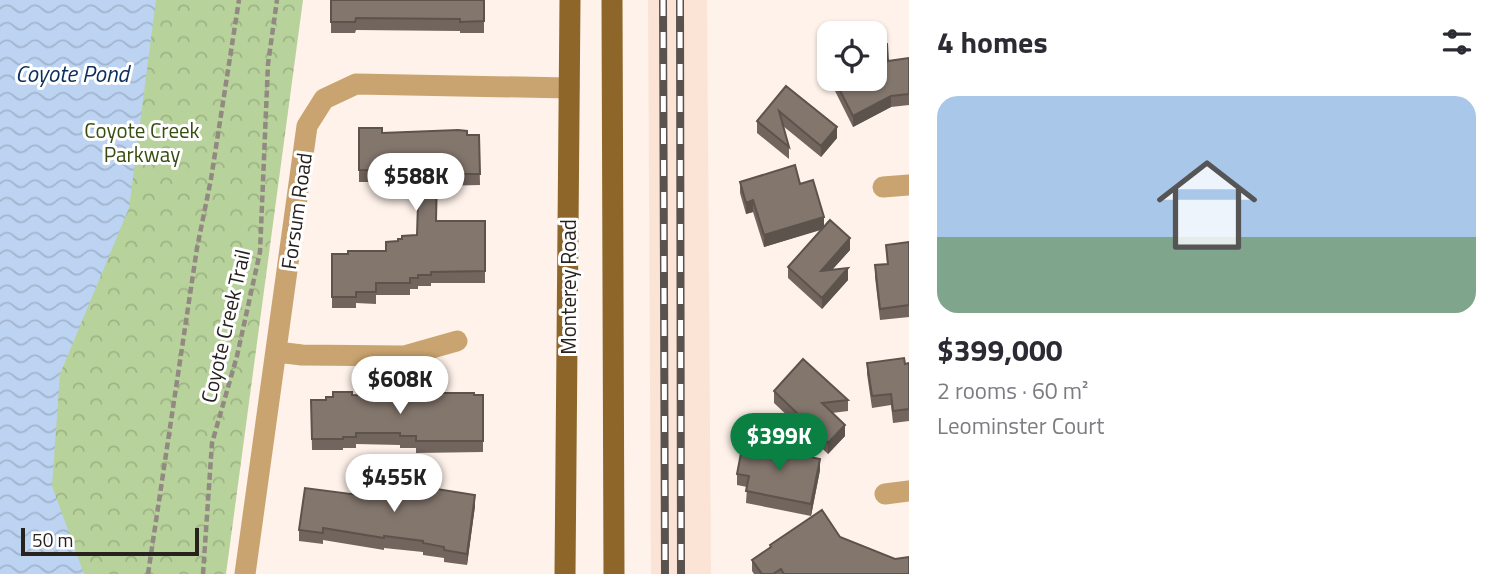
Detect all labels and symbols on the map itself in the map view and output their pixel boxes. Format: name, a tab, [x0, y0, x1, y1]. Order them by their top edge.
water label: Coyote Pond	[15, 56, 131, 91]
park label: Coyote Creek Parkway	[84, 114, 200, 170]
street label: Forsum Road	[272, 151, 320, 271]
pin: $588K	[367, 154, 465, 213]
street label: Monterey Road	[552, 219, 584, 355]
street label: Coyote Creek Trail	[192, 246, 258, 406]
pin: $608K	[351, 356, 449, 416]
pin: $399K	[730, 414, 828, 473]
pin: $455K	[345, 454, 443, 514]
scale bar	[21, 525, 200, 557]

